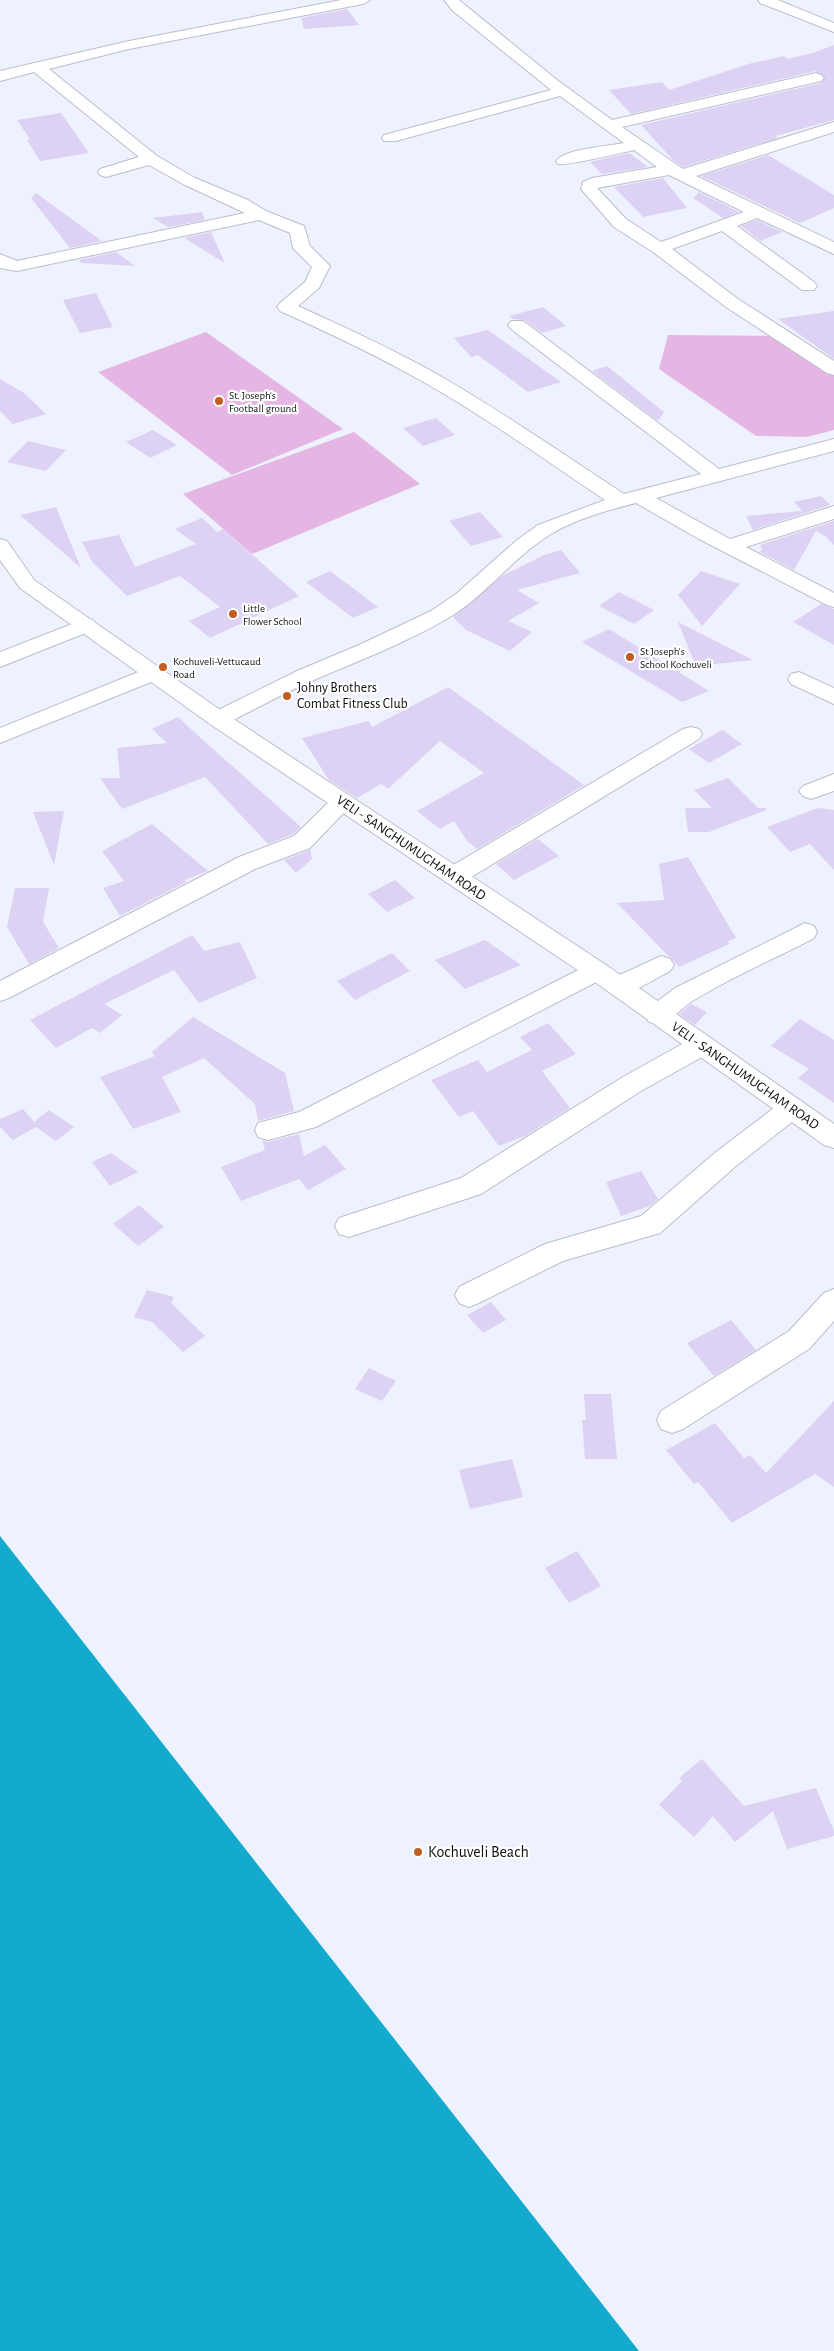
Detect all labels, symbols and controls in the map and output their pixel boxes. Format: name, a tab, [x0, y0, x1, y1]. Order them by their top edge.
place label: St. Joseph's Football ground	[229, 390, 297, 414]
marker: St. Joseph's Football ground	[213, 395, 225, 407]
place label: Little Flower School	[243, 603, 302, 627]
marker: Little Flower School	[227, 608, 239, 620]
place label: St Joseph's School Kochuveli	[640, 646, 712, 670]
marker: St Joseph's School Kochuveli	[624, 651, 636, 663]
place label: Kochuveli-Vettucaud Road	[173, 656, 261, 680]
marker: Kochuveli-Vettucaud Road	[157, 661, 169, 673]
place label: Johny Brothers Combat Fitness Club	[297, 681, 408, 711]
marker: Johny Brothers Combat Fitness Club	[281, 690, 293, 702]
street label: VELI - SANGHUMUGHAM ROAD	[334, 793, 488, 903]
street label: VELI - SANGHUMUGHAM ROAD	[669, 1020, 821, 1132]
place label: Kochuveli Beach	[428, 1844, 529, 1860]
marker: Kochuveli Beach	[412, 1846, 424, 1858]

